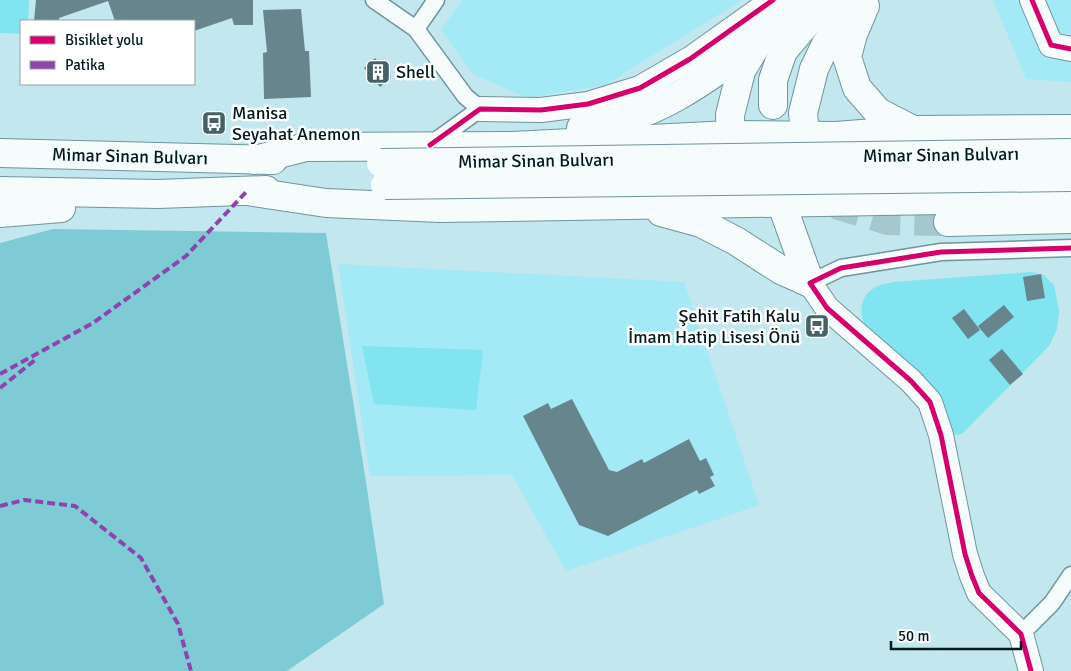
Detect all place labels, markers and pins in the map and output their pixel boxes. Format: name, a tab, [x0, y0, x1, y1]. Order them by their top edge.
building icon: Shell	[365, 59, 391, 85]
place label: Shell	[396, 61, 435, 83]
place label: Manisa Seyahat Anemon	[232, 102, 360, 145]
bus stop icon: Manisa Seyahat Anemon	[201, 110, 227, 136]
place label: Şehit Fatih Kalu İmam Hatip Lisesi Önü	[628, 305, 800, 348]
bus stop icon: Şehit Fatih Kalu İmam Hatip Lisesi Önü	[804, 313, 830, 339]

